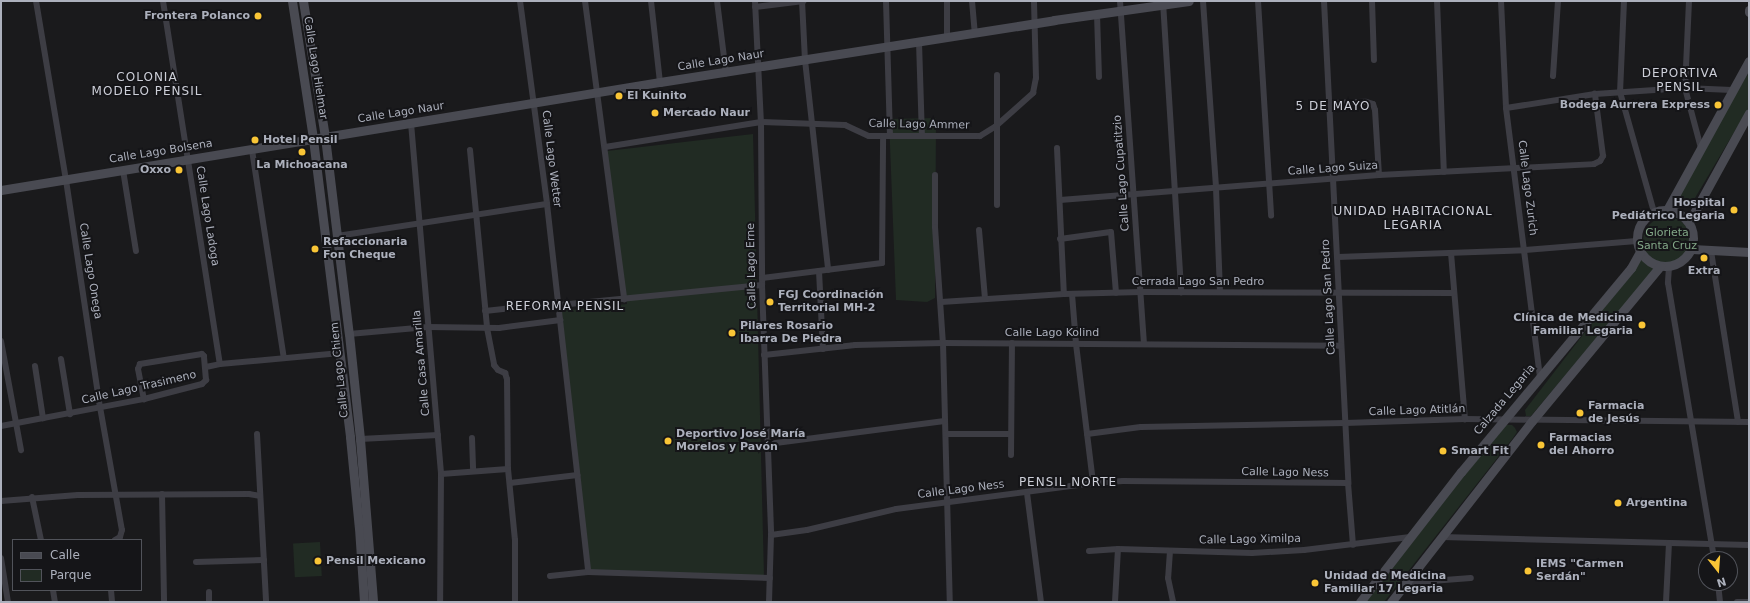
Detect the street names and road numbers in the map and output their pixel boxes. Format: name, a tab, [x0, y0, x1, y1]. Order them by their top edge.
street label: Calle Lago Hielmar	[300, 16, 330, 120]
street label: Calle Lago Naur	[677, 48, 765, 74]
street label: Calle Lago Naur	[357, 100, 445, 126]
street label: Calle Lago Wetter	[538, 110, 564, 208]
street label: Calle Lago Cupatitzio	[1111, 114, 1133, 232]
street label: Calle Lago Ammer	[868, 118, 970, 132]
street label: Calle Lago Bolsena	[108, 137, 214, 167]
street label: Calle Lago Zurich	[1515, 140, 1539, 236]
street label: Calle Lago Suiza	[1287, 159, 1379, 179]
street label: Calle Lago Ladoga	[193, 165, 221, 267]
street label: Calle Lago Onega	[76, 222, 104, 320]
street label: Calle Lago Erne	[745, 223, 759, 309]
street label: Calle Lago San Pedro	[1319, 239, 1339, 355]
street label: Cerrada Lago San Pedro	[1132, 275, 1264, 289]
street label: Calle Casa Amarilla	[411, 309, 433, 417]
street label: Calle Lago Chiem	[328, 322, 352, 418]
street label: Calle Lago Kolind	[1005, 326, 1099, 340]
street label: Calzada Legaria	[1472, 362, 1538, 438]
street label: Calle Lago Trasimeno	[80, 368, 198, 408]
street label: Calle Lago Atitlán	[1368, 403, 1466, 419]
street label: Calle Lago Ness	[1241, 466, 1329, 480]
street label: Calle Lago Ness	[917, 478, 1005, 502]
street label: Calle Lago Ximilpa	[1199, 533, 1301, 547]

